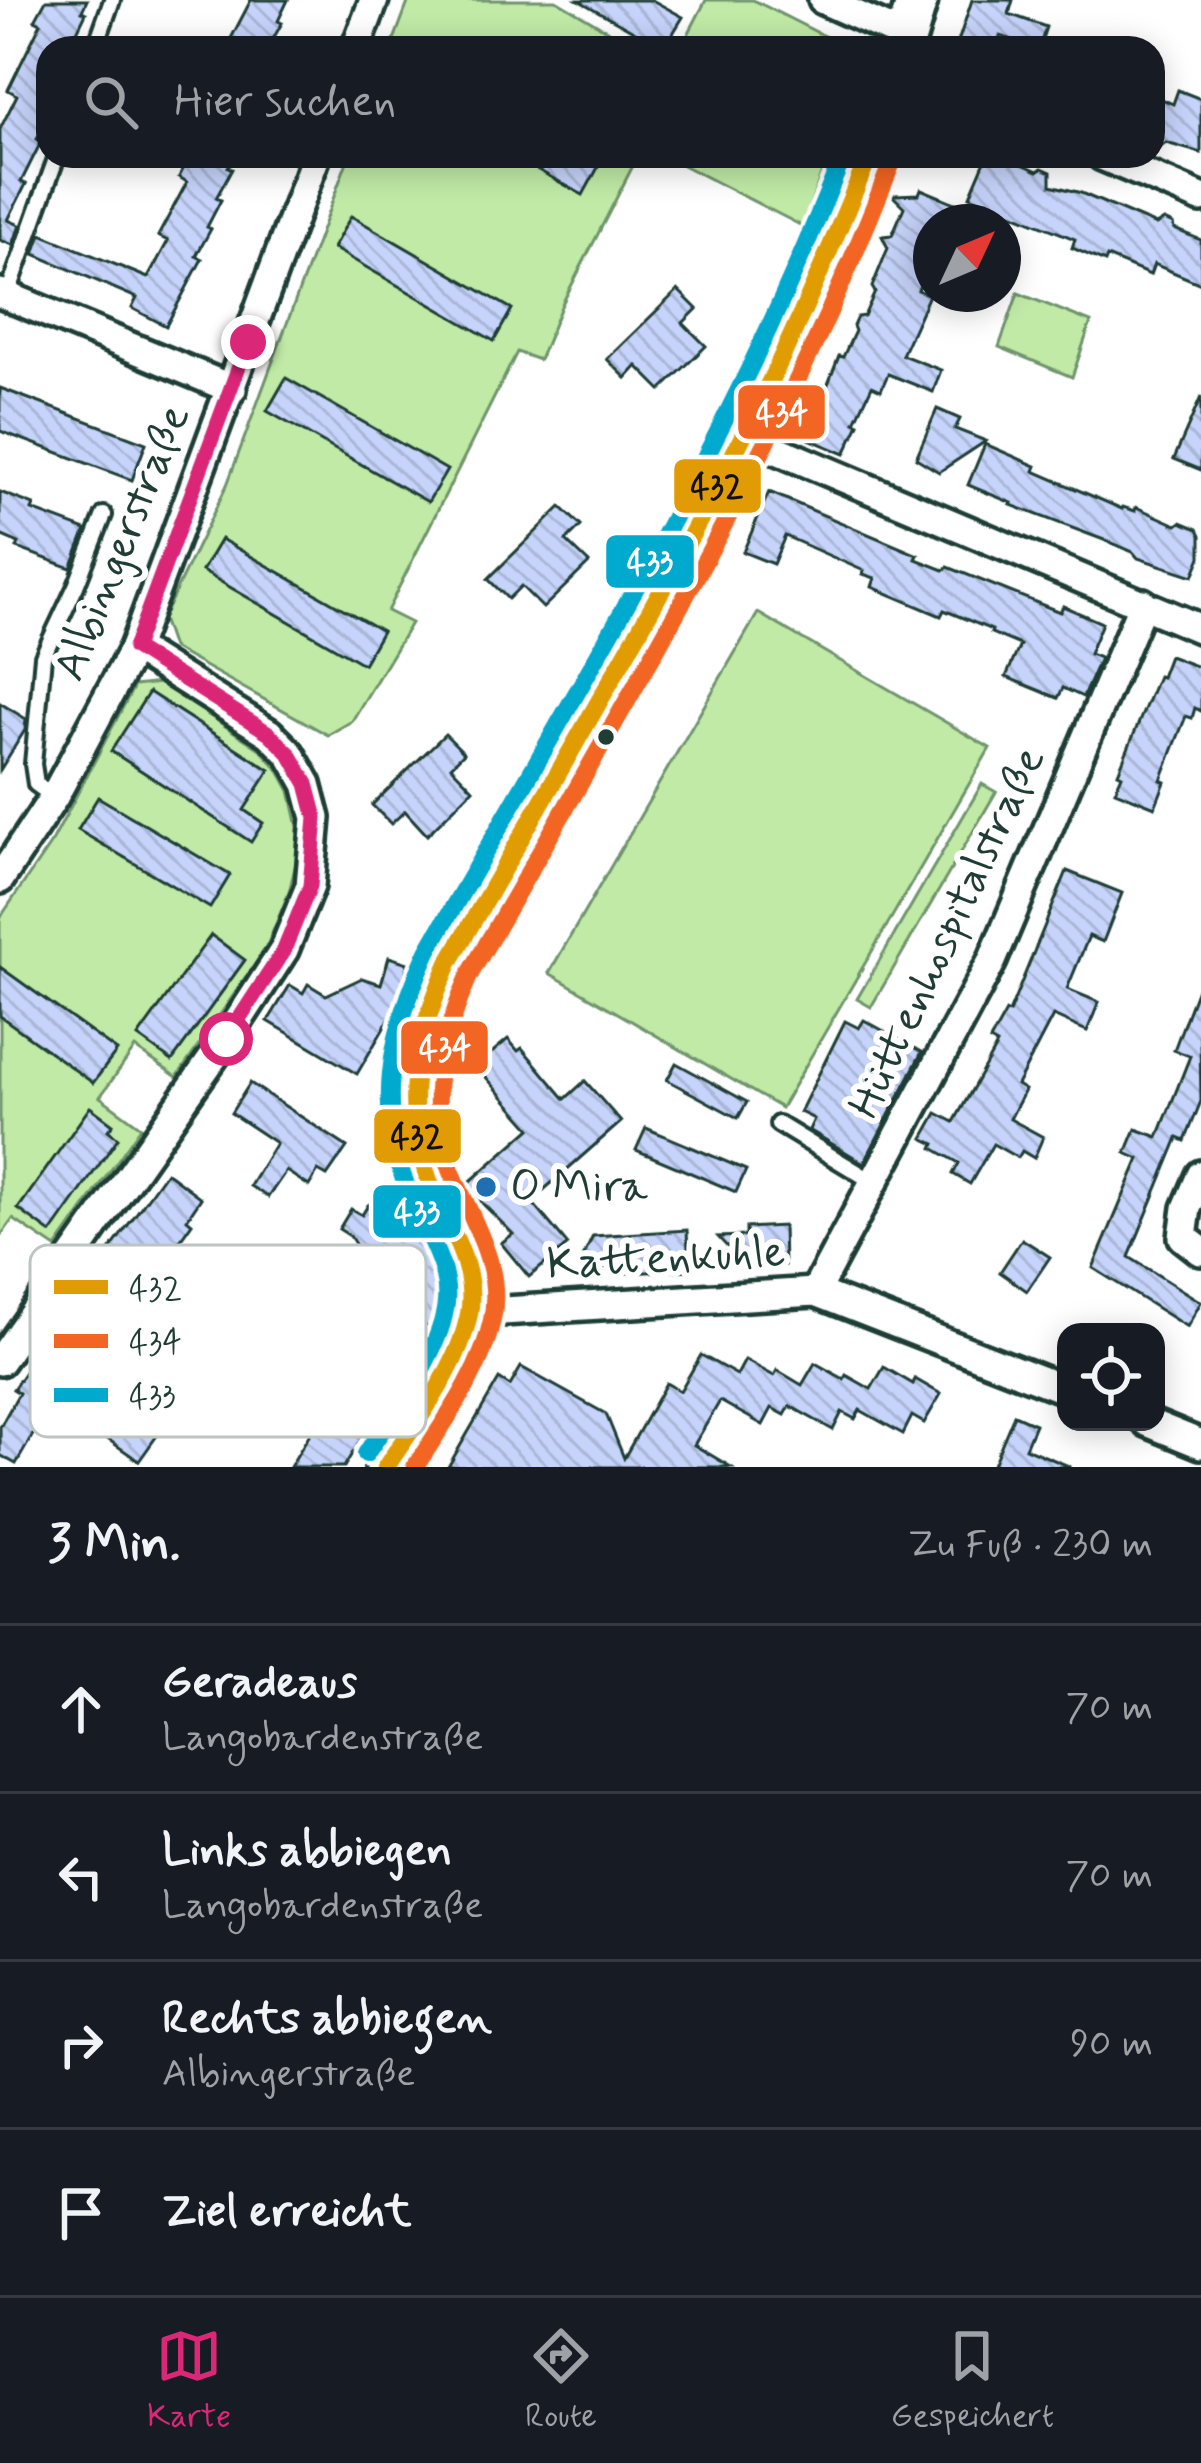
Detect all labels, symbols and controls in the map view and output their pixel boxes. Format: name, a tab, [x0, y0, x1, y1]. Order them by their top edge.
search box	[36, 36, 1165, 168]
icon: search	[78, 69, 144, 135]
text: Hier suchen	[174, 73, 396, 132]
north arrow	[913, 204, 1021, 312]
route end	[221, 315, 275, 369]
line badge: 434	[736, 383, 827, 441]
text: 434	[756, 393, 809, 437]
street label: Albingerstraße	[41, 396, 205, 690]
line badge: 432	[672, 457, 763, 515]
text: 432	[691, 466, 744, 510]
line badge: 433	[604, 533, 696, 590]
text: 433	[627, 542, 674, 586]
unlabelled marker	[595, 726, 617, 748]
street label: Hüttenhospitalstraße	[836, 738, 1060, 1128]
route start	[199, 1012, 253, 1066]
line badge: 434	[399, 1019, 490, 1076]
text: 434	[419, 1028, 472, 1072]
line badge: 432	[372, 1107, 463, 1165]
text: 432	[391, 1116, 444, 1160]
place label: O Mira	[510, 1158, 649, 1217]
marker: O Mira	[473, 1174, 499, 1200]
line badge: 433	[371, 1183, 463, 1240]
text: 433	[394, 1192, 441, 1236]
street label: Kattenkuhle	[545, 1223, 787, 1295]
legend	[30, 1245, 426, 1437]
text: 432	[129, 1268, 182, 1312]
text: 434	[129, 1322, 182, 1366]
map controls	[1057, 1323, 1165, 1431]
button: locate	[1057, 1323, 1165, 1431]
text: 433	[129, 1376, 176, 1420]
text: 3 Min.	[48, 1512, 180, 1578]
text: Zu Fuß · 230 m	[908, 1520, 1153, 1571]
text: Geradeaus	[162, 1654, 357, 1713]
icon: ahead	[48, 1676, 114, 1742]
text: 70 m	[1065, 1683, 1153, 1734]
text: Langobardenstraße	[162, 1713, 483, 1764]
text: Links abbiegen	[162, 1822, 452, 1881]
icon: left	[48, 1844, 114, 1910]
text: 70 m	[1065, 1851, 1153, 1902]
text: Langobardenstraße	[162, 1881, 483, 1932]
text: Rechts abbiegen	[162, 1990, 492, 2049]
icon: right	[48, 2012, 114, 2078]
text: 90 m	[1070, 2019, 1153, 2070]
text: Albingerstraße	[162, 2049, 415, 2100]
icon: arrive	[48, 2180, 114, 2246]
text: Ziel erreicht	[162, 2183, 412, 2242]
tab: Karte	[147, 2323, 231, 2439]
tab: Route	[525, 2323, 597, 2439]
tab: Gespeichert	[891, 2323, 1054, 2439]

